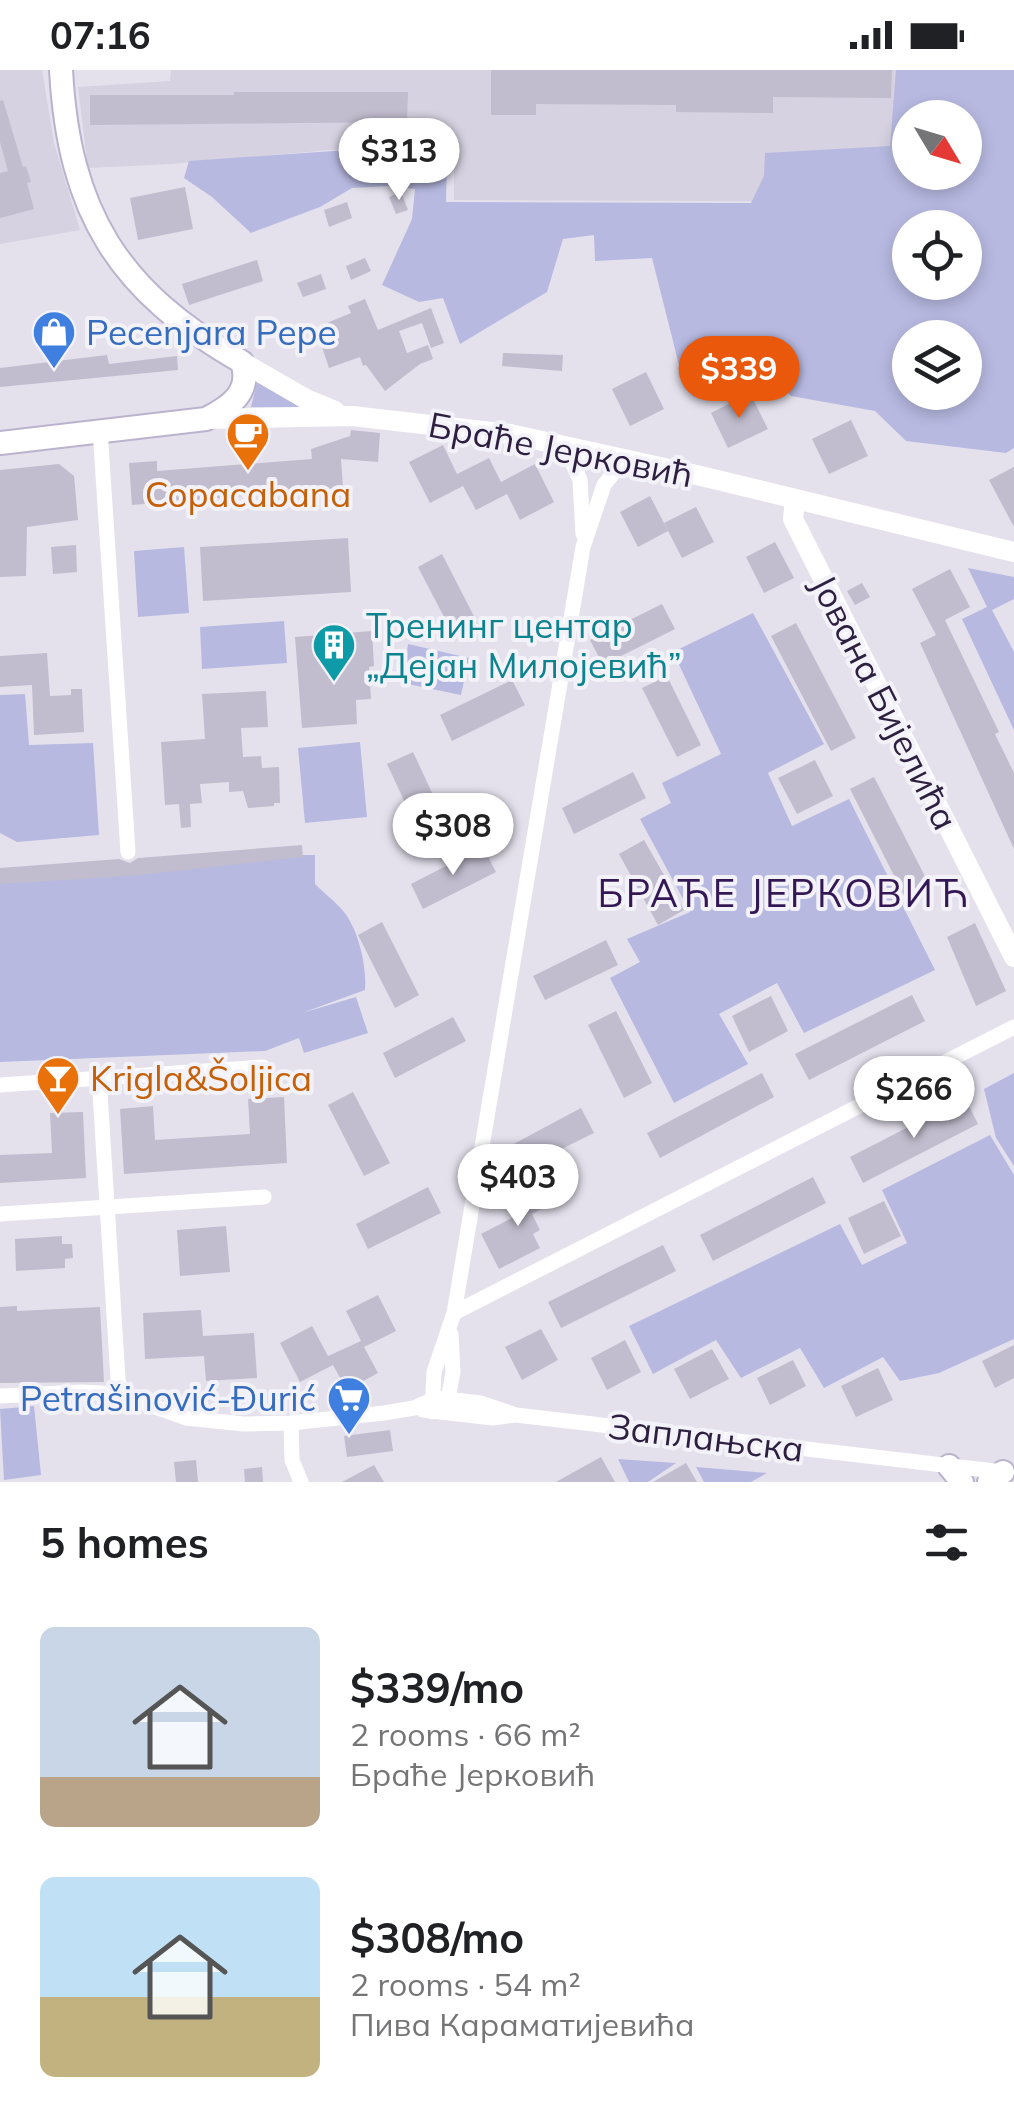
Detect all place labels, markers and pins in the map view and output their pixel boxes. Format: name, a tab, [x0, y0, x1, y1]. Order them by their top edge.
pin: $313	[340, 118, 458, 203]
shop icon: Pecenjara Pepe	[31, 309, 77, 370]
place label: Pecenjara Pepe	[86, 310, 337, 354]
pin: $339	[680, 336, 798, 421]
cafe icon: Copacabana	[225, 411, 271, 472]
place label: Copacabana	[145, 472, 351, 516]
place label: Тренинг центар „Дејан Милојевић”	[366, 603, 682, 687]
building icon: Тренинг центар „Дејан Милојевић”	[311, 622, 357, 683]
pin: $308	[394, 793, 512, 878]
bar icon: Krigla&Šoljica	[35, 1055, 81, 1116]
place label: Krigla&Šoljica	[90, 1056, 312, 1100]
pin: $266	[855, 1056, 973, 1141]
pin: $403	[459, 1144, 577, 1229]
supermarket icon: Petrašinović-Đurić	[326, 1375, 372, 1436]
place label: Petrašinović-Đurić	[20, 1376, 316, 1420]

